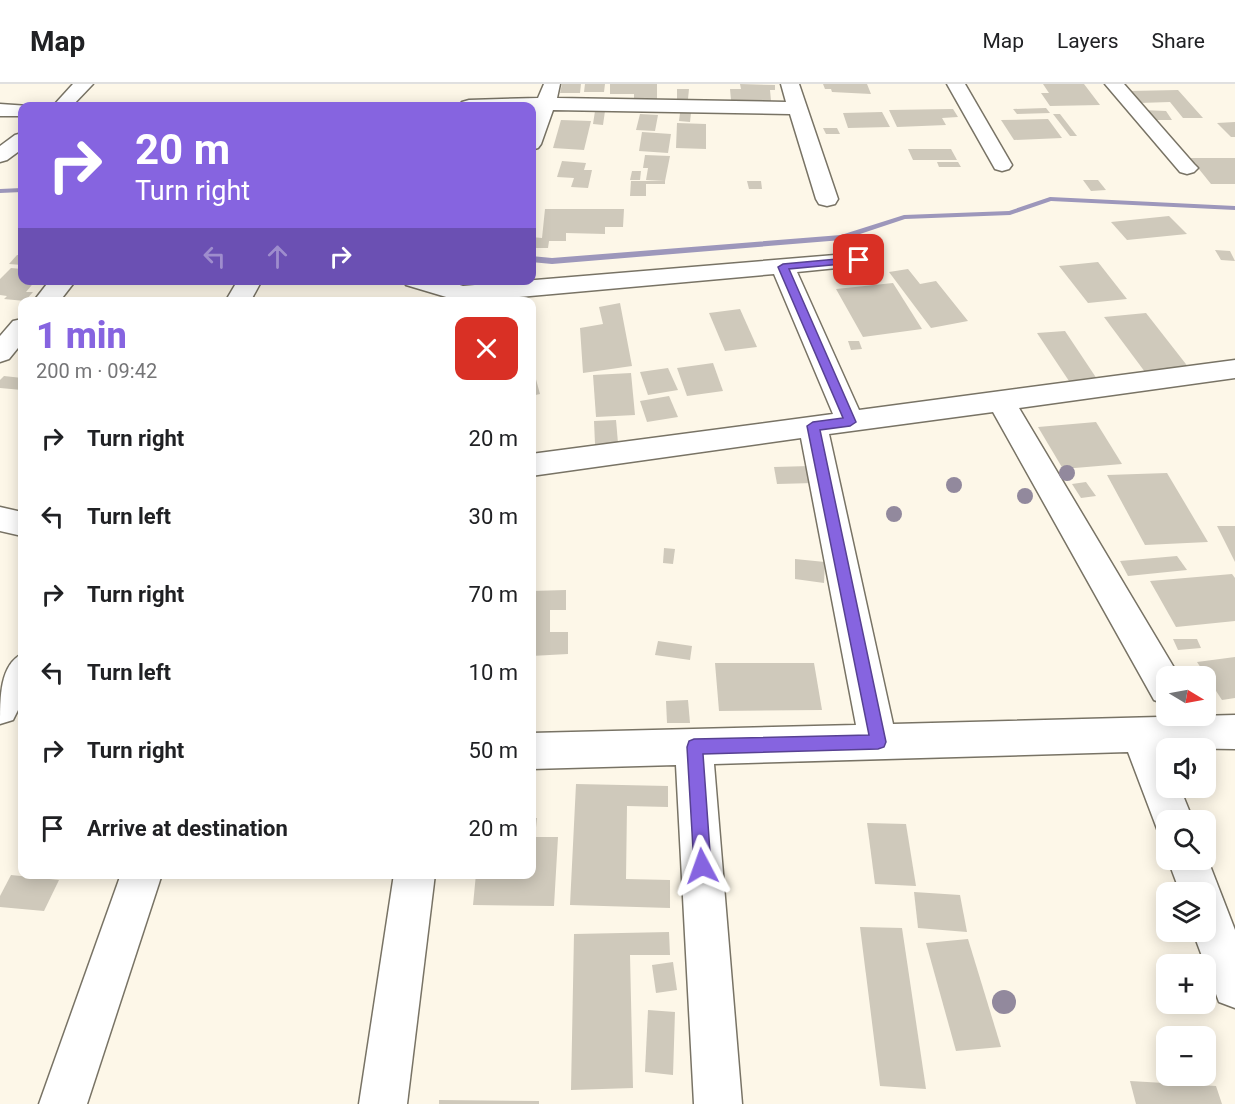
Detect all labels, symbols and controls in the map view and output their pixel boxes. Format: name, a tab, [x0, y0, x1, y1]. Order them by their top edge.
text: Map	[30, 25, 85, 58]
text: Map	[982, 29, 1024, 53]
text: Layers	[1057, 29, 1118, 53]
text: Share	[1151, 29, 1205, 53]
text: 20 m	[135, 125, 230, 174]
icon: right	[36, 126, 114, 204]
text: Turn right	[135, 175, 250, 207]
pin	[833, 234, 884, 285]
icon: left	[198, 240, 231, 273]
icon: ahead	[261, 240, 294, 273]
icon: right	[324, 240, 357, 273]
icon: arrive	[842, 243, 875, 276]
text: 1 min	[36, 315, 127, 357]
button: close	[455, 317, 518, 380]
text: 200 m · 09:42	[36, 359, 157, 383]
icon: right	[36, 422, 69, 455]
text: Turn right	[87, 426, 184, 451]
text: 20 m	[469, 426, 518, 451]
icon: left	[36, 500, 69, 533]
text: Turn left	[87, 504, 171, 529]
text: 30 m	[469, 504, 518, 529]
icon: right	[36, 578, 69, 611]
text: Turn right	[87, 582, 184, 607]
text: 70 m	[469, 582, 518, 607]
icon: left	[36, 656, 69, 689]
text: Turn left	[87, 660, 171, 685]
text: 10 m	[469, 660, 518, 685]
north arrow	[1156, 666, 1216, 726]
map controls	[1156, 666, 1216, 1086]
icon: right	[36, 734, 69, 767]
text: Turn right	[87, 738, 184, 763]
text: 50 m	[469, 738, 518, 763]
button: sound	[1156, 738, 1216, 798]
button: search	[1156, 810, 1216, 870]
icon: arrive	[36, 812, 69, 845]
text: Arrive at destination	[87, 816, 288, 841]
text: 20 m	[469, 816, 518, 841]
position arrow	[670, 834, 734, 898]
button: layers	[1156, 882, 1216, 942]
button: +	[1156, 954, 1216, 1014]
button: −	[1156, 1026, 1216, 1086]

